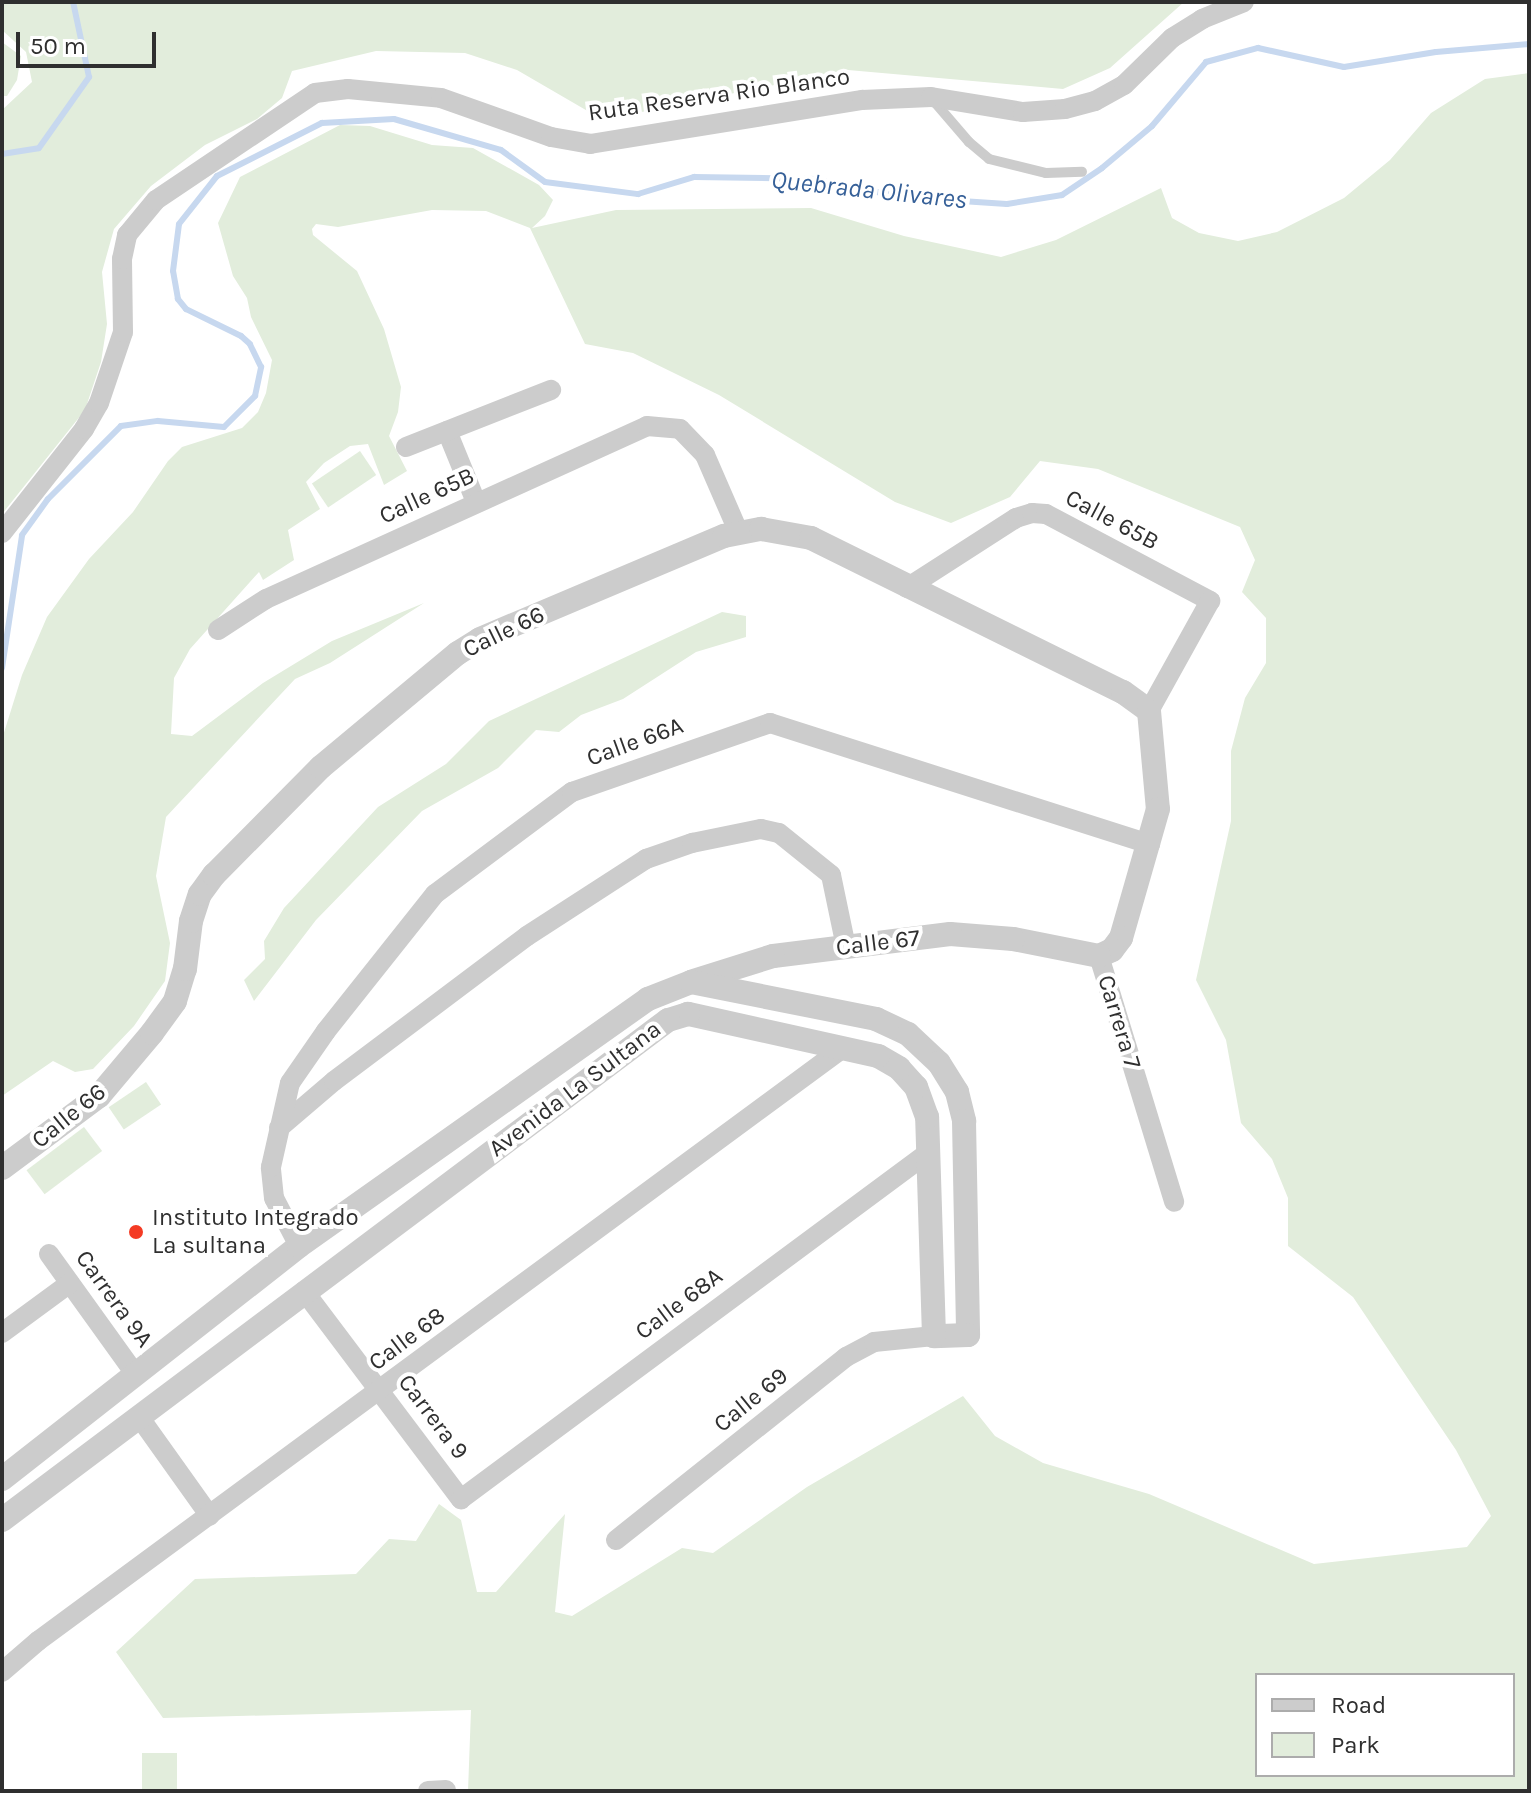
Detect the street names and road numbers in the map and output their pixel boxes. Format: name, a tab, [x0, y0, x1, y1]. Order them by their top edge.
street label: Ruta Reserva Rio Blanco	[586, 62, 852, 128]
street label: Calle 65B	[375, 461, 479, 531]
street label: Calle 65B	[1060, 483, 1164, 557]
street label: Calle 66	[459, 600, 549, 664]
street label: Calle 66A	[583, 711, 687, 773]
street label: Calle 67	[834, 924, 922, 962]
street label: Carrera 7	[1091, 972, 1147, 1072]
street label: Avenida La Sultana	[483, 1015, 667, 1163]
street label: Calle 66	[26, 1077, 112, 1155]
street label: Carrera 9A	[69, 1245, 159, 1353]
street label: Calle 68A	[630, 1262, 728, 1346]
street label: Calle 68	[363, 1301, 451, 1377]
street label: Calle 69	[708, 1361, 794, 1439]
street label: Carrera 9	[392, 1369, 474, 1465]

